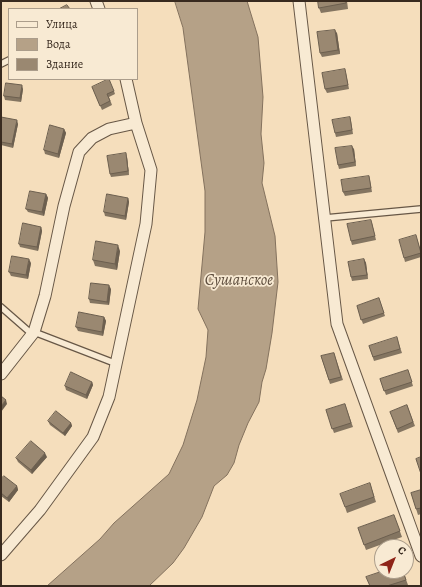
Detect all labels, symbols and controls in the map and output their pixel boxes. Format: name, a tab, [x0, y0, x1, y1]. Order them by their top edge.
legend	[8, 8, 138, 80]
text: Улица	[46, 16, 77, 32]
text: Вода	[46, 36, 71, 52]
text: Здание	[46, 56, 83, 72]
water label: Сушанское	[205, 271, 273, 291]
north arrow	[374, 539, 414, 579]
text: С	[394, 543, 409, 558]

